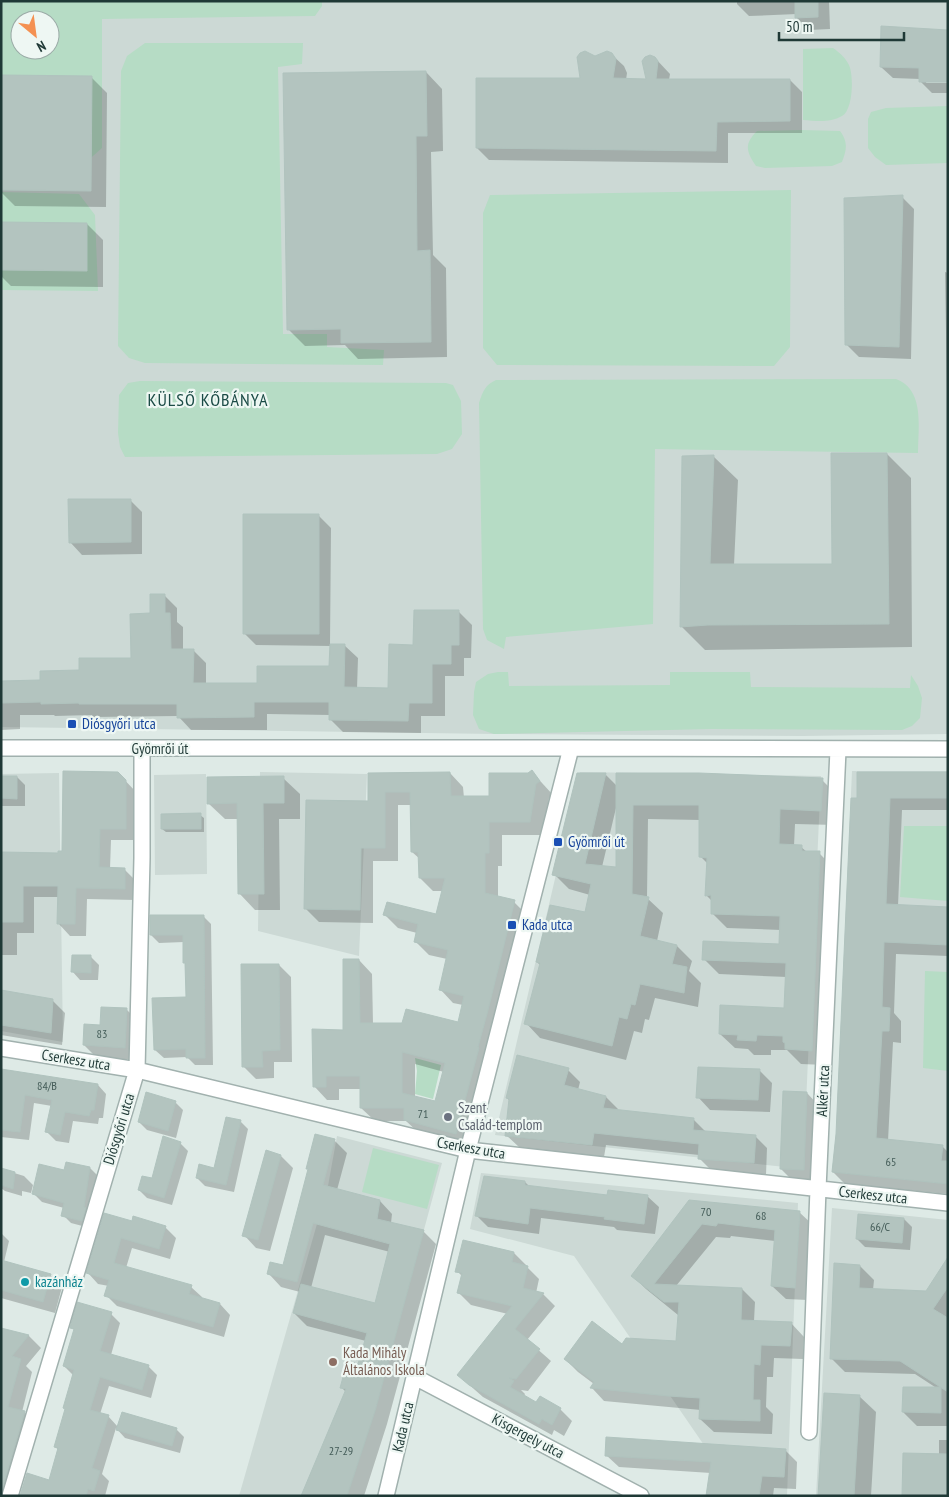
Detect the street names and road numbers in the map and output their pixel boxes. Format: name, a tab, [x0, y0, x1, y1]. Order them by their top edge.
street label: Gyömrői út	[132, 739, 188, 758]
street label: Cserkesz utca	[40, 1045, 112, 1074]
street label: Alkér utca	[812, 1065, 833, 1117]
street label: Diósgyőri utca	[99, 1091, 138, 1167]
street label: Cserkesz utca	[435, 1132, 507, 1163]
street label: Cserkesz utca	[838, 1181, 908, 1208]
street label: Kada utca	[388, 1400, 417, 1454]
street label: Kisgergely utca	[489, 1409, 568, 1462]

